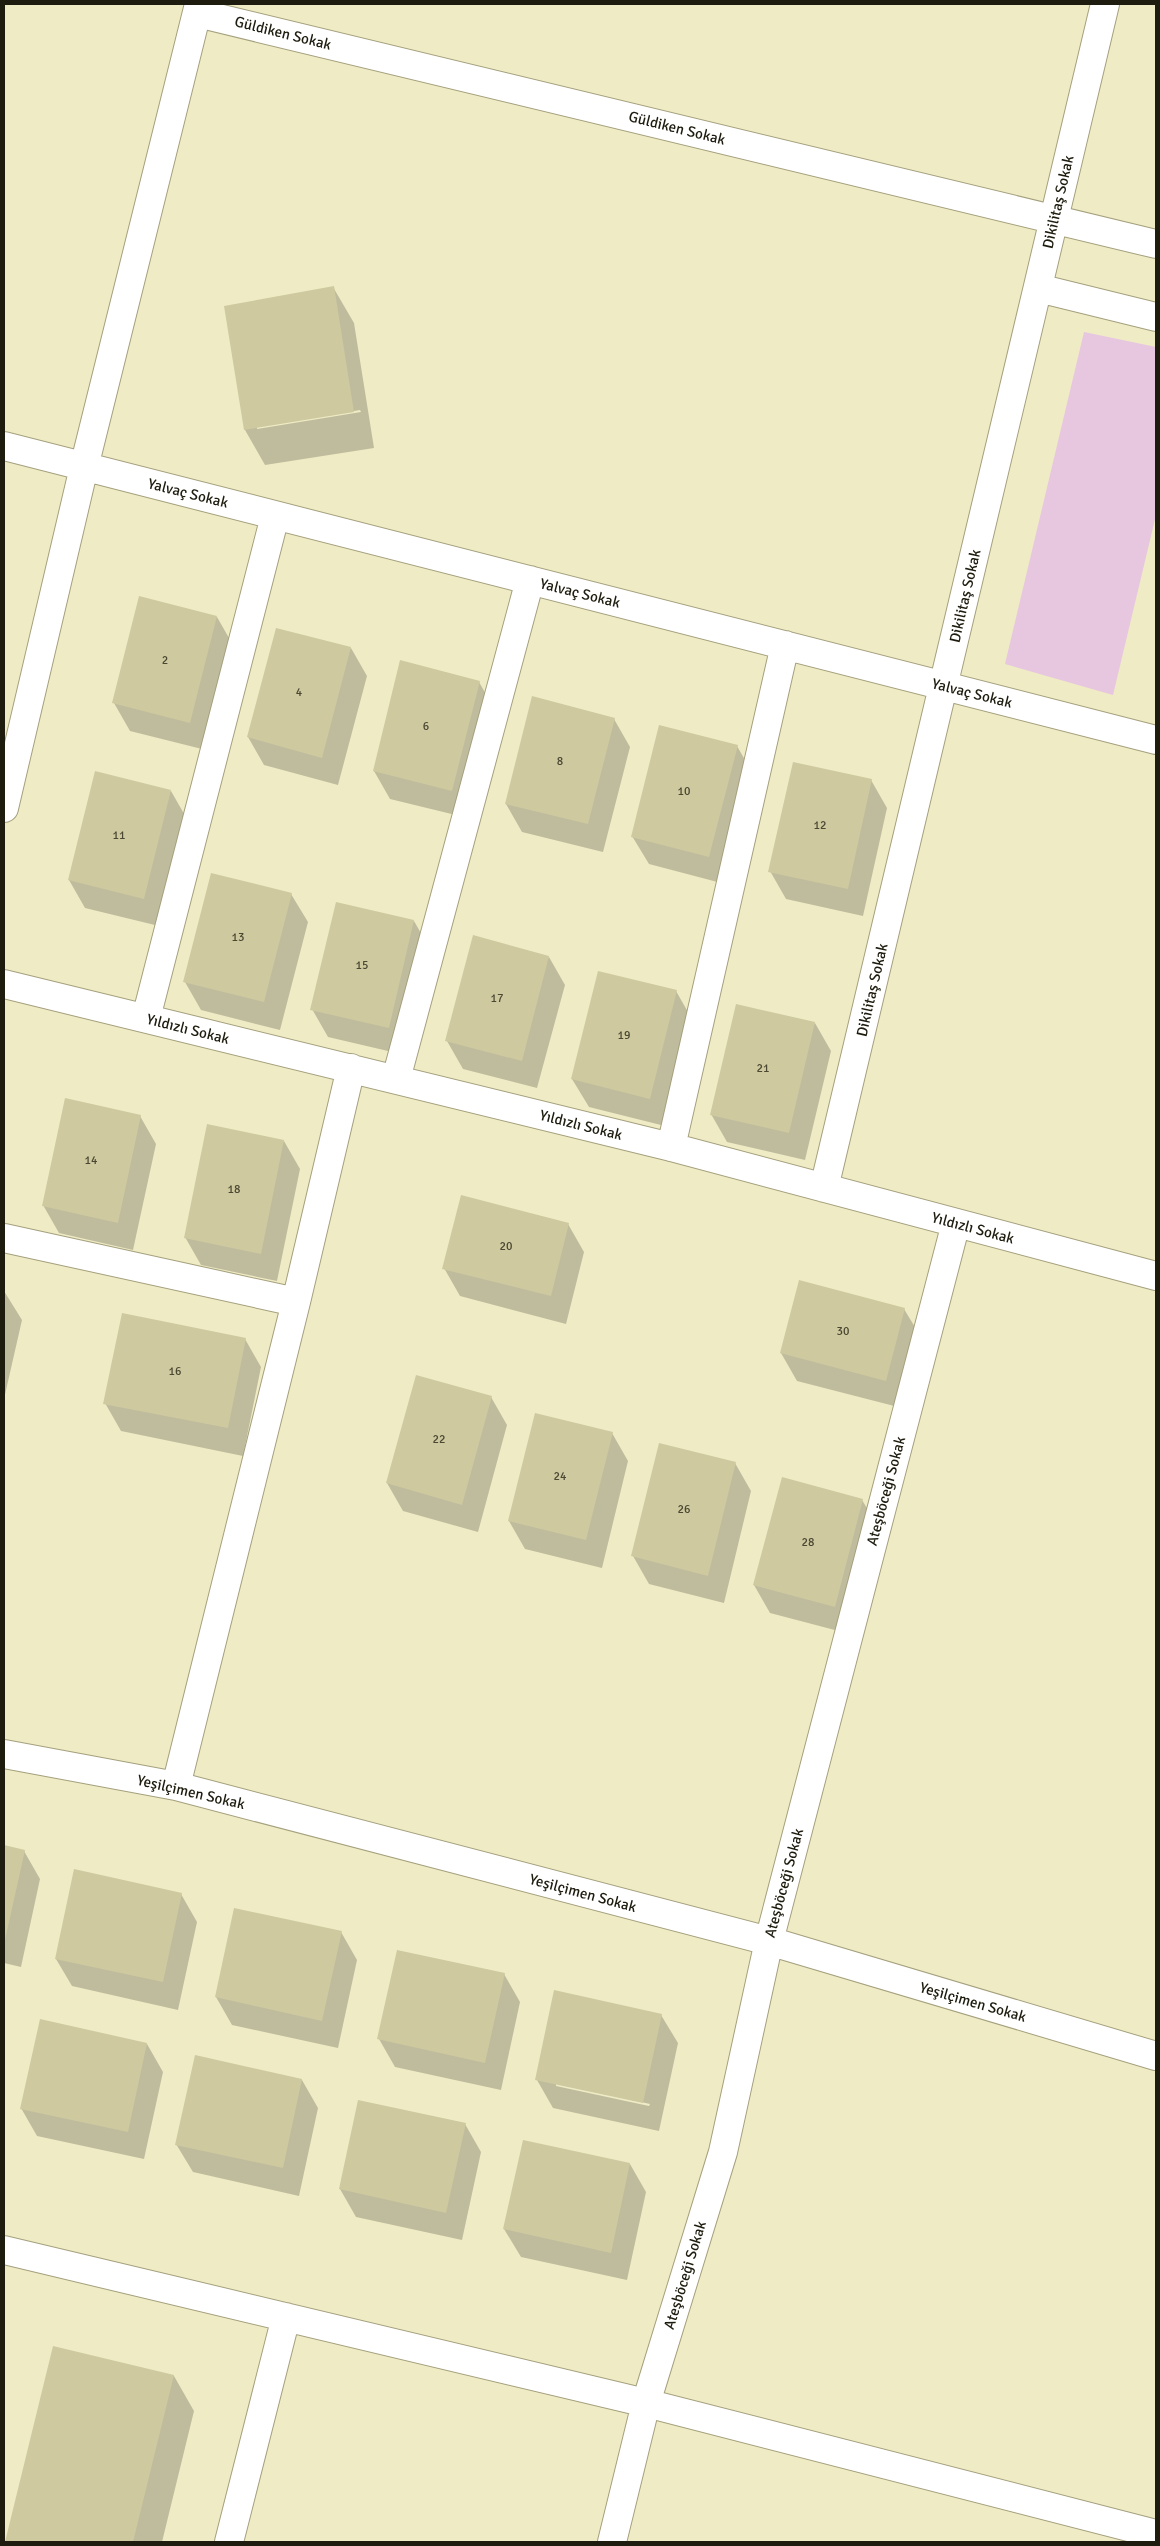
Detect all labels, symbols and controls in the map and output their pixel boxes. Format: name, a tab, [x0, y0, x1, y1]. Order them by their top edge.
street label: Güldiken Sokak	[233, 12, 334, 54]
street label: Güldiken Sokak	[627, 107, 728, 149]
street label: Dikilitaş Sokak	[1039, 153, 1078, 250]
street label: Yalvaç Sokak	[146, 474, 231, 512]
street label: Dikilitaş Sokak	[946, 547, 985, 644]
street label: Yalvaç Sokak	[538, 574, 623, 612]
house number: 2	[162, 653, 168, 668]
street label: Yalvaç Sokak	[930, 674, 1015, 712]
house number: 4	[296, 685, 303, 700]
house number: 6	[423, 719, 429, 734]
house number: 8	[557, 754, 563, 769]
house number: 10	[678, 784, 690, 799]
house number: 12	[814, 818, 826, 833]
house number: 11	[113, 828, 125, 843]
house number: 13	[232, 930, 244, 945]
street label: Dikilitaş Sokak	[853, 941, 892, 1038]
house number: 15	[356, 958, 368, 973]
house number: 17	[491, 991, 503, 1006]
street label: Yıldızlı Sokak	[145, 1010, 232, 1048]
house number: 19	[618, 1028, 630, 1043]
house number: 21	[757, 1061, 769, 1076]
street label: Yıldızlı Sokak	[538, 1106, 625, 1144]
house number: 14	[85, 1153, 98, 1168]
house number: 18	[228, 1182, 240, 1197]
street label: Yıldızlı Sokak	[930, 1208, 1017, 1248]
house number: 20	[500, 1239, 512, 1254]
house number: 30	[837, 1324, 849, 1339]
house number: 16	[169, 1364, 181, 1379]
house number: 22	[433, 1432, 445, 1447]
street label: Ateşböceği Sokak	[863, 1434, 909, 1548]
house number: 24	[554, 1469, 567, 1484]
house number: 26	[678, 1502, 690, 1517]
house number: 28	[802, 1535, 814, 1550]
street label: Yeşilçimen Sokak	[135, 1771, 247, 1813]
street label: Ateşböceği Sokak	[761, 1826, 807, 1940]
street label: Yeşilçimen Sokak	[527, 1870, 639, 1916]
street label: Yeşilçimen Sokak	[918, 1978, 1029, 2026]
street label: Ateşböceği Sokak	[660, 2218, 710, 2331]

